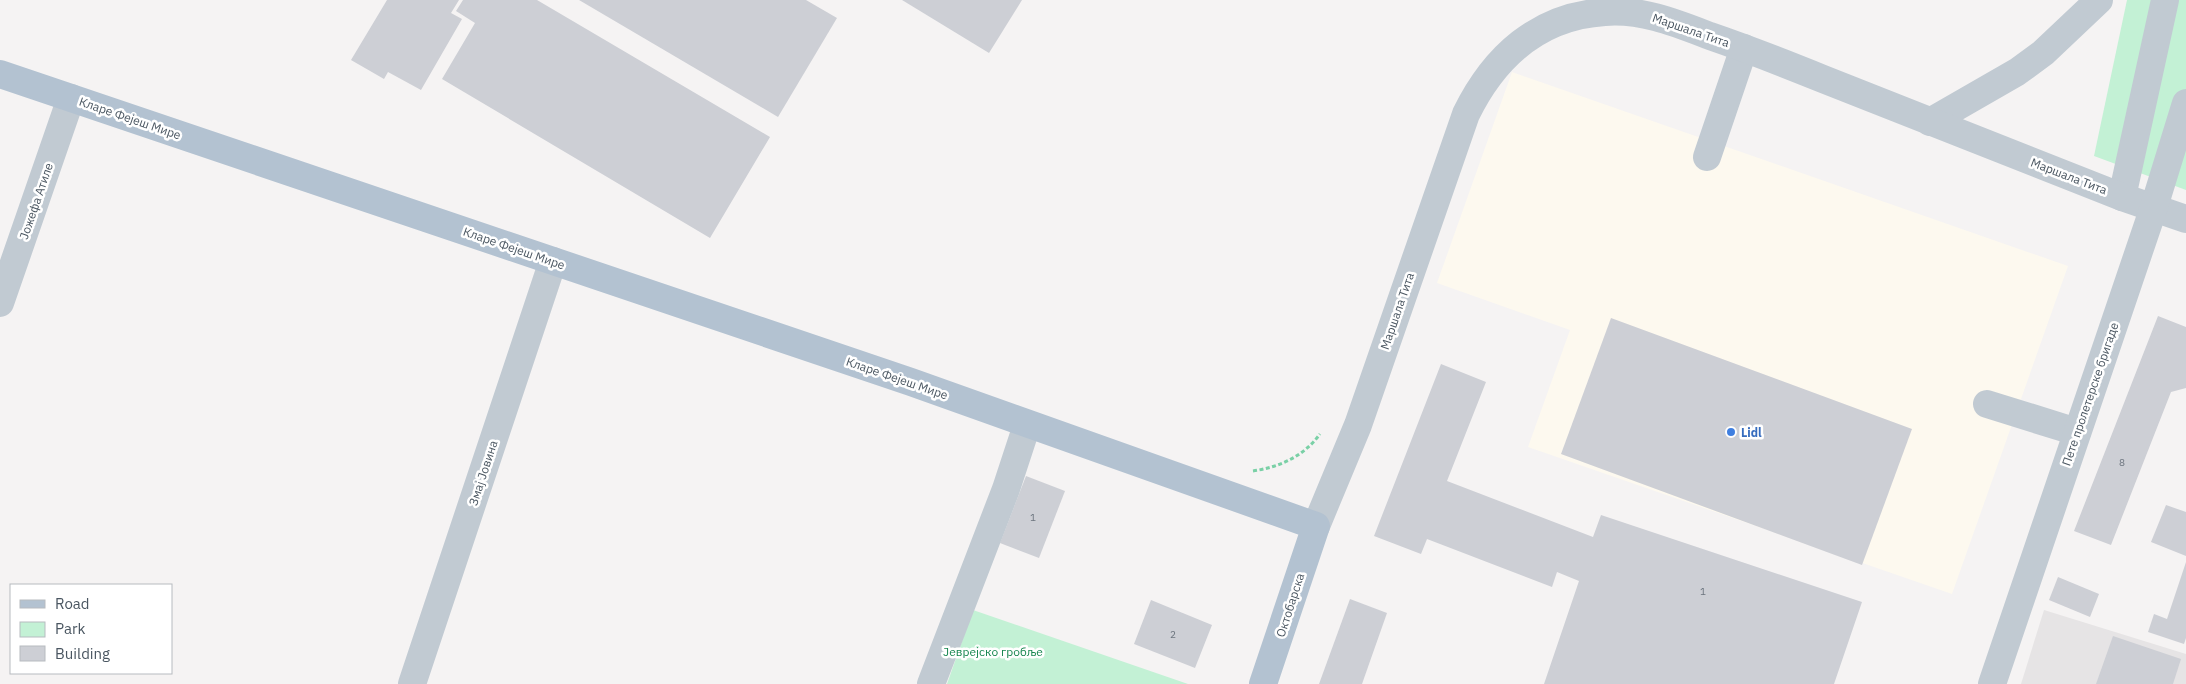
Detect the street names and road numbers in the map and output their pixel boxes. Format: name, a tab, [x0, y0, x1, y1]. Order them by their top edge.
street label: Маршала Тита	[1650, 10, 1732, 50]
street label: Кларе Фејеш Мире	[77, 94, 183, 143]
street label: Маршала Тита	[2029, 155, 2110, 198]
street label: Јожефа Атиле	[16, 160, 56, 241]
street label: Кларе Фејеш Мире	[461, 224, 567, 273]
street label: Маршала Тита	[1377, 270, 1417, 352]
street label: Пете пролетерске бригаде	[2058, 320, 2122, 468]
street label: Кларе Фејеш Мире	[844, 354, 950, 403]
street label: Змај Јовина	[465, 438, 501, 508]
street label: Октобарска	[1273, 571, 1308, 639]

